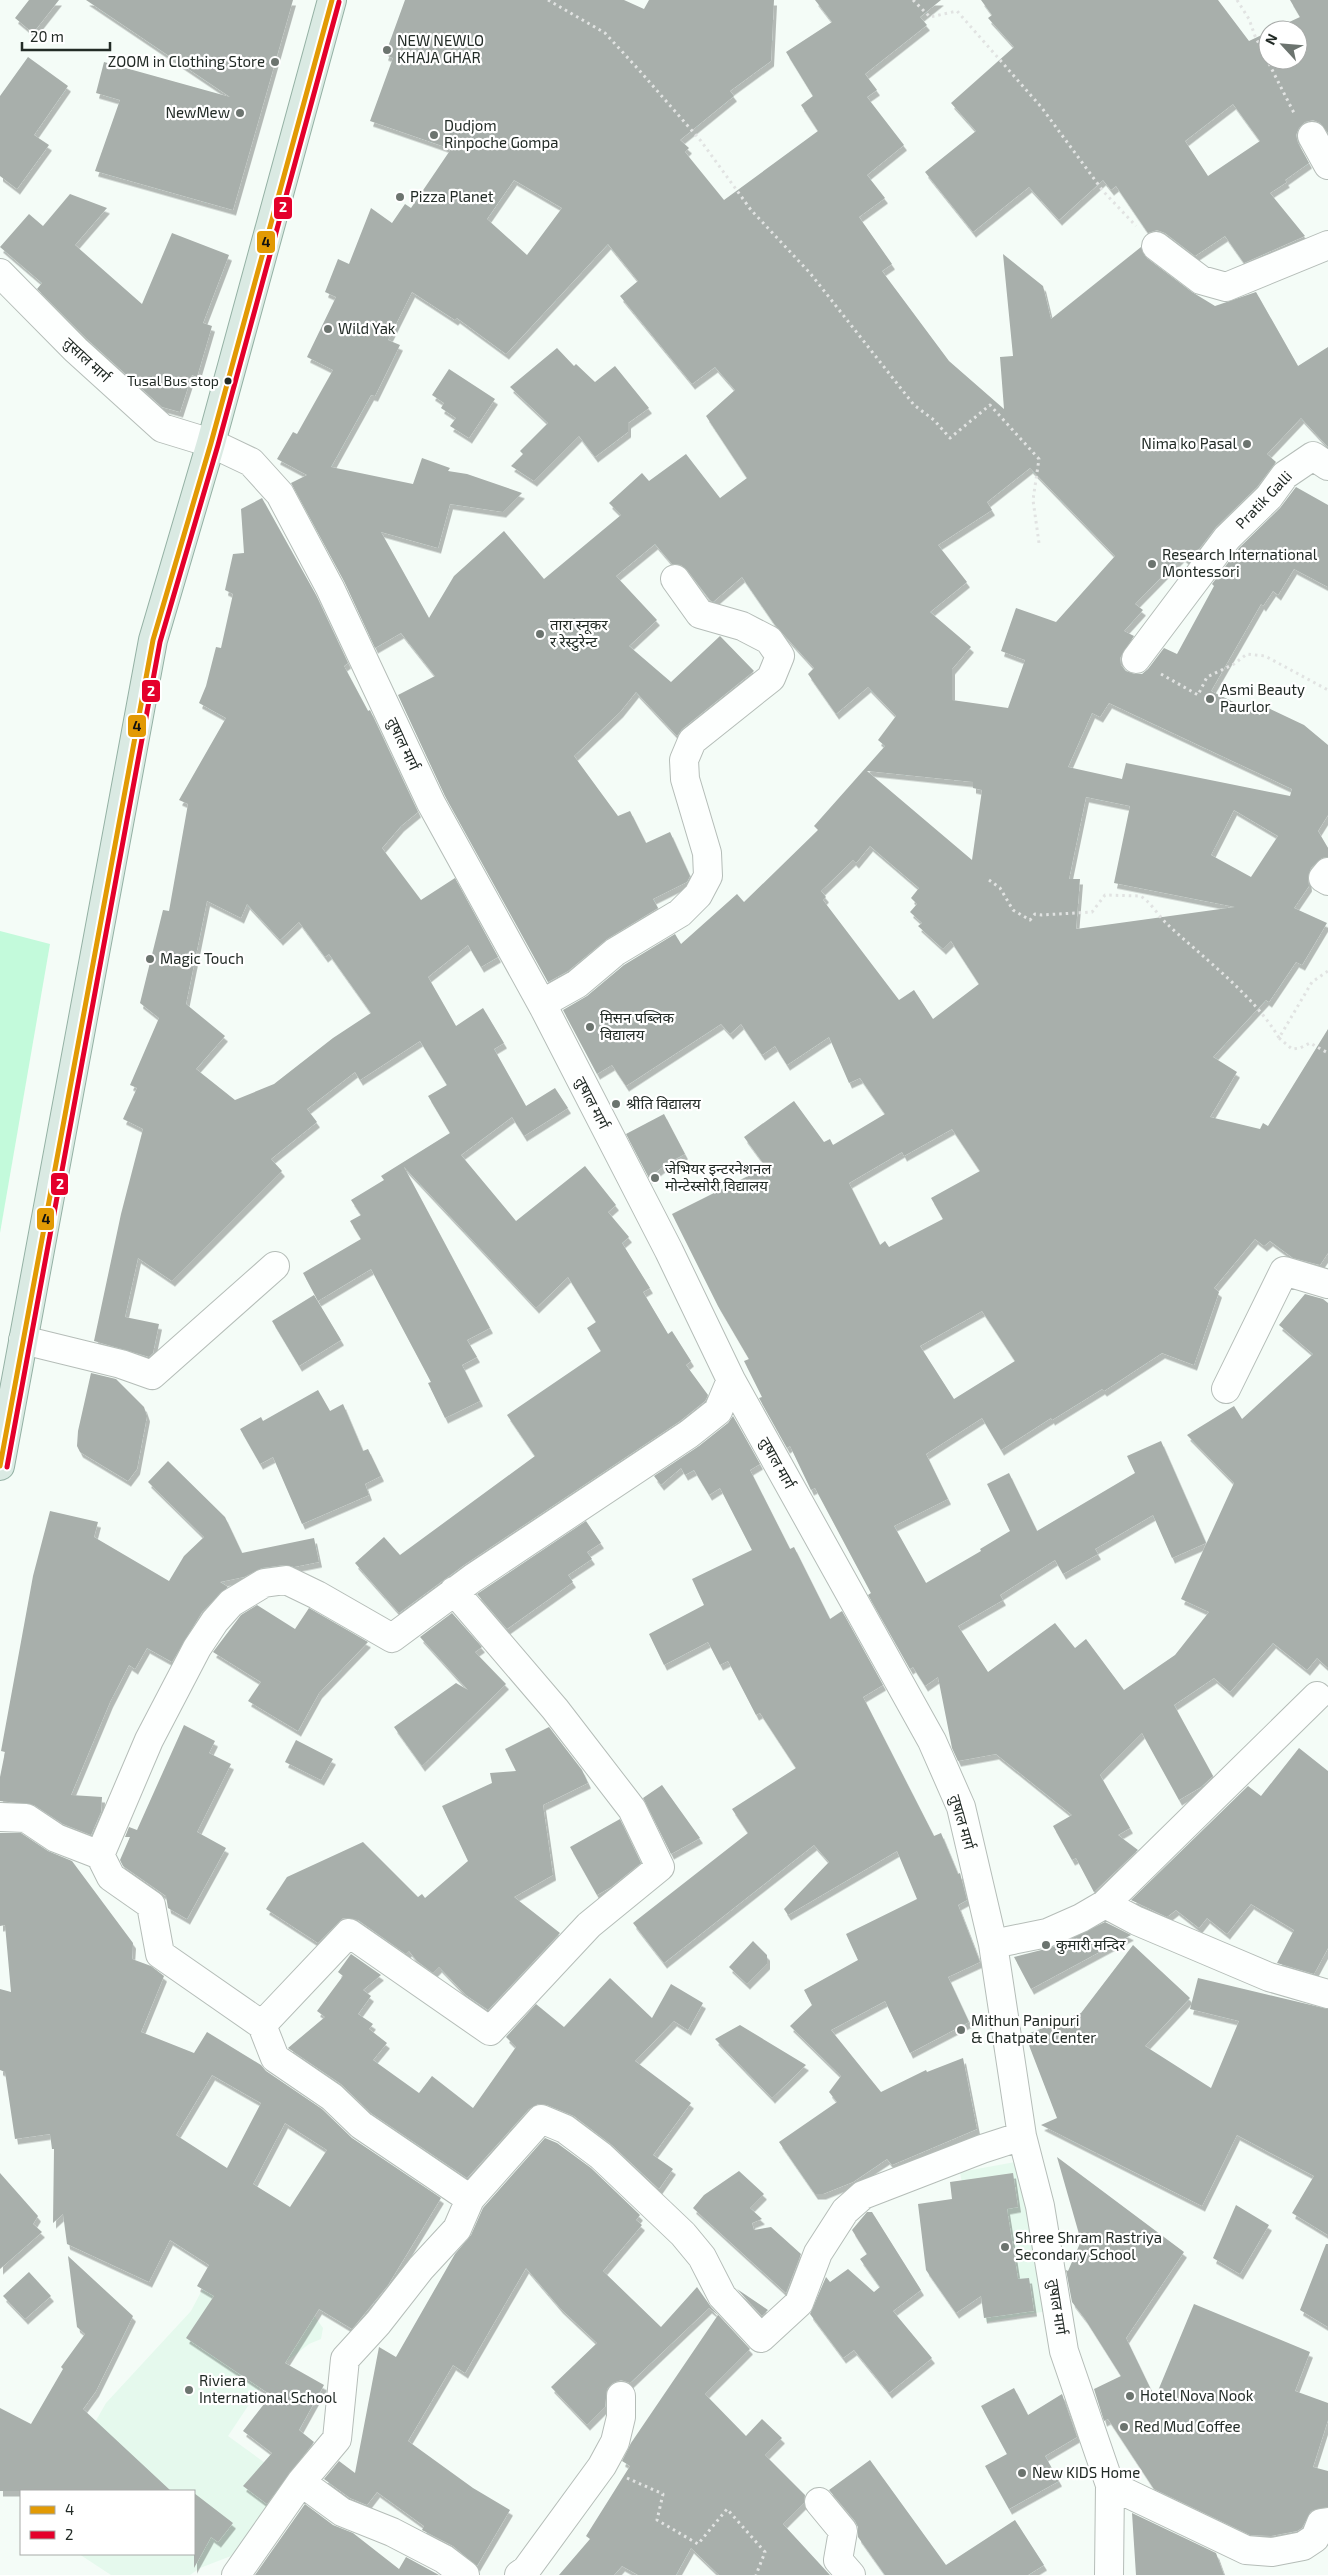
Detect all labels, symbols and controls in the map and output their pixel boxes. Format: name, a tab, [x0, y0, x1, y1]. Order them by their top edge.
scale bar	[22, 20, 110, 52]
north arrow	[1258, 20, 1308, 70]
text: 20 m	[30, 27, 64, 45]
place label: NEW NEWLO KHAJA GHAR	[397, 31, 484, 66]
text: N	[1261, 31, 1281, 47]
marker: NEW NEWLO KHAJA GHAR	[381, 44, 393, 56]
place label: ZOOM in Clothing Store	[108, 52, 265, 70]
marker: ZOOM in Clothing Store	[269, 56, 281, 68]
place label: NewMew	[165, 103, 230, 121]
marker: NewMew	[234, 107, 246, 119]
place label: Dudjom Rinpoche Gompa	[444, 116, 558, 151]
marker: Dudjom Rinpoche Gompa	[428, 129, 440, 141]
place label: Pizza Planet	[410, 187, 494, 205]
marker: Pizza Planet	[394, 191, 406, 203]
line badge: 2	[273, 196, 293, 220]
text: 2	[279, 198, 287, 215]
line badge: 4	[256, 230, 276, 254]
text: 4	[262, 233, 271, 250]
place label: Wild Yak	[338, 319, 396, 337]
marker: Wild Yak	[322, 323, 334, 335]
street label: तुसाल मार्ग	[59, 333, 116, 388]
place label: Tusal Bus stop	[127, 372, 219, 389]
marker: Tusal Bus stop	[223, 376, 233, 386]
place label: Nima ko Pasal	[1141, 434, 1238, 452]
marker: Nima ko Pasal	[1241, 438, 1253, 450]
street label: Pratik Galli	[1231, 467, 1295, 532]
place label: Research International Montessori	[1162, 545, 1318, 580]
marker: Research International Montessori	[1146, 558, 1158, 570]
place label: तारा स्नूकर र रेस्टुरेन्ट	[550, 615, 608, 652]
marker: तारा स्नूकर र रेस्टुरेन्ट	[534, 628, 546, 640]
line badge: 2	[141, 679, 161, 703]
place label: Asmi Beauty Paurlor	[1220, 680, 1305, 715]
text: 2	[147, 682, 155, 699]
marker: Asmi Beauty Paurlor	[1204, 693, 1216, 705]
line badge: 4	[127, 714, 147, 738]
street label: तुषाल मार्ग	[382, 714, 424, 774]
text: 4	[133, 717, 142, 734]
place label: Magic Touch	[160, 949, 244, 967]
marker: Magic Touch	[144, 953, 156, 965]
place label: मिसन पब्लिक विद्यालय	[600, 1008, 674, 1043]
marker: मिसन पब्लिक विद्यालय	[584, 1021, 596, 1033]
street label: तुषाल मार्ग	[570, 1074, 614, 1133]
place label: श्रीति विद्यालय	[626, 1094, 701, 1112]
marker: श्रीति विद्यालय	[610, 1098, 622, 1110]
place label: जेभियर इन्टरनेशनल मोन्टेस्सोरी विद्यालय	[665, 1159, 772, 1194]
line badge: 2	[50, 1172, 69, 1196]
marker: जेभियर इन्टरनेशनल मोन्टेस्सोरी विद्यालय	[649, 1172, 661, 1184]
text: 2	[56, 1175, 64, 1192]
line badge: 4	[36, 1207, 55, 1231]
text: 4	[42, 1210, 51, 1227]
street label: तुषाल मार्ग	[755, 1434, 800, 1493]
street label: तुषाल मार्ग	[945, 1792, 980, 1853]
place label: कुमारी मन्दिर	[1056, 1935, 1126, 1955]
marker: कुमारी मन्दिर	[1040, 1939, 1052, 1951]
place label: Mithun Panipuri & Chatpate Center	[971, 2011, 1096, 2046]
marker: Mithun Panipuri & Chatpate Center	[955, 2024, 967, 2036]
place label: Shree Shram Rastriya Secondary School	[1015, 2228, 1162, 2263]
marker: Shree Shram Rastriya Secondary School	[999, 2241, 1011, 2253]
street label: तुषाल मार्ग	[1043, 2278, 1071, 2337]
place label: Riviera International School	[199, 2371, 337, 2406]
marker: Riviera International School	[183, 2384, 195, 2396]
place label: Hotel Nova Nook	[1140, 2386, 1254, 2404]
marker: Hotel Nova Nook	[1124, 2390, 1136, 2402]
place label: Red Mud Coffee	[1134, 2417, 1241, 2435]
marker: Red Mud Coffee	[1118, 2421, 1130, 2433]
place label: New KIDS Home	[1032, 2463, 1140, 2481]
marker: New KIDS Home	[1016, 2467, 1028, 2479]
legend	[20, 2490, 195, 2555]
text: 4	[65, 2500, 74, 2518]
text: 2	[65, 2525, 73, 2543]

